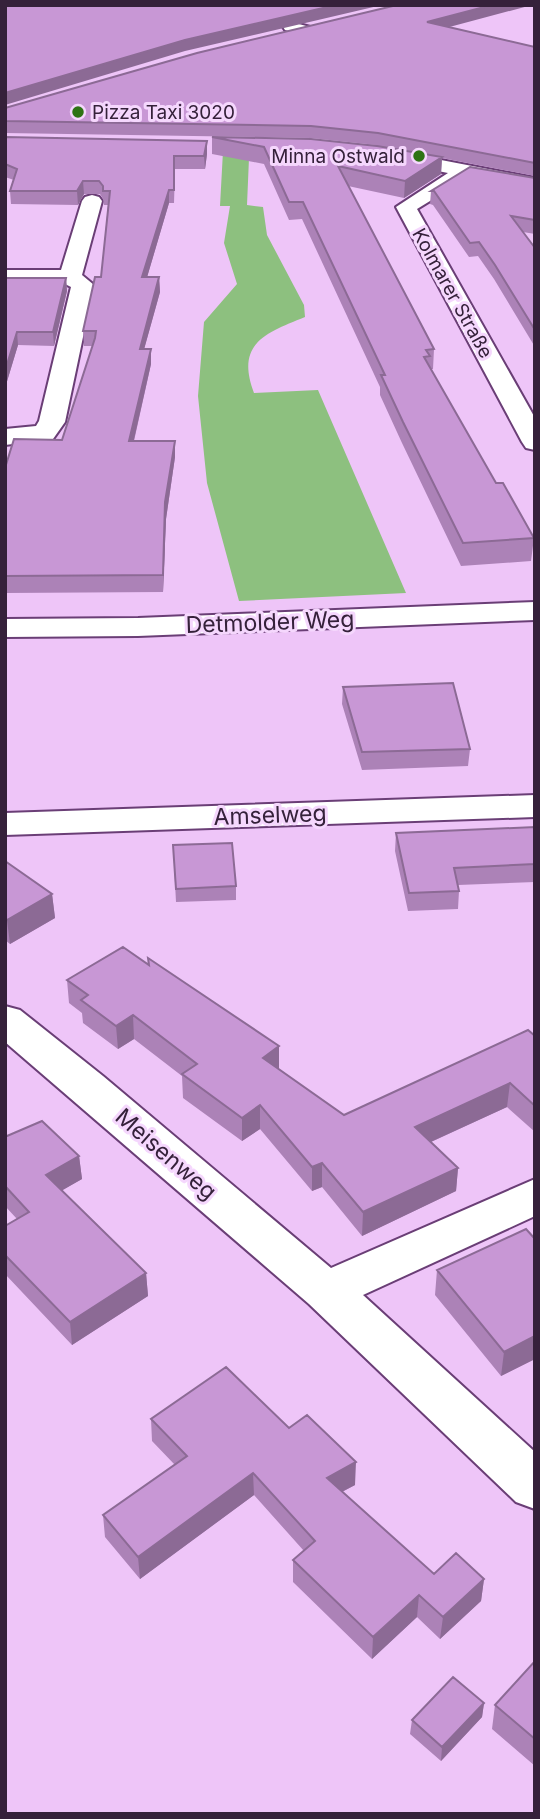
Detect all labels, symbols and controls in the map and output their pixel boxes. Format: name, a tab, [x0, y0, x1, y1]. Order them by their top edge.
place label: Pizza Taxi 3020	[92, 101, 235, 124]
marker: Pizza Taxi 3020	[70, 104, 86, 120]
place label: Minna Ostwald	[271, 145, 405, 168]
marker: Minna Ostwald	[411, 148, 427, 164]
street label: Kolmarer Straße	[407, 224, 498, 362]
street label: Detmolder Weg	[185, 605, 355, 639]
street label: Amselweg	[213, 799, 327, 831]
street label: Meisenweg	[110, 1102, 222, 1206]

